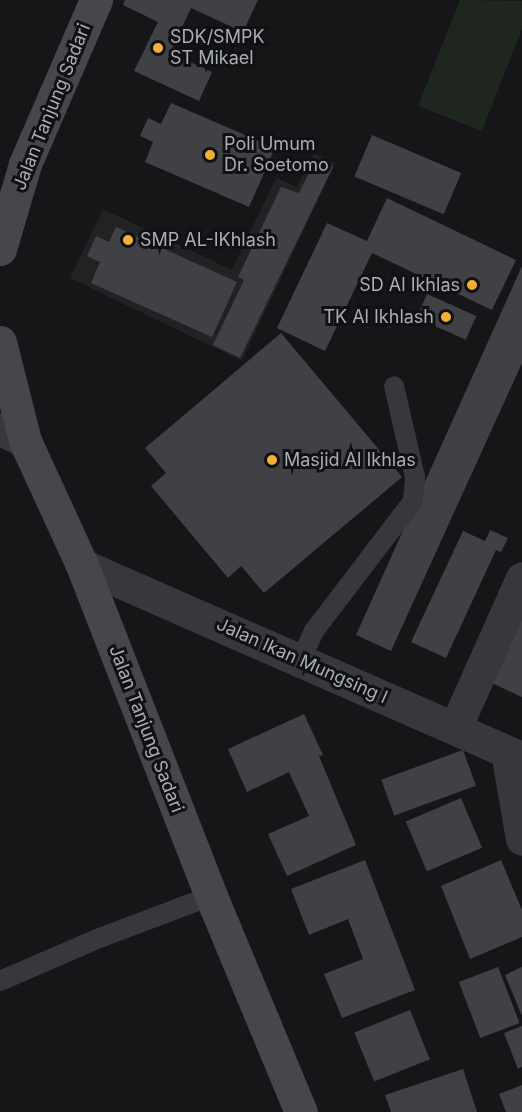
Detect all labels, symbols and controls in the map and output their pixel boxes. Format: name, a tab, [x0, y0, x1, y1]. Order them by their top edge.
street label: Jalan Tanjung Sadari	[9, 21, 95, 193]
place label: SDK/SMPK ST Mikael	[170, 27, 265, 70]
marker: SDK/SMPK ST Mikael	[151, 41, 165, 55]
place label: Poli Umum Dr. Soetomo	[224, 134, 329, 176]
marker: Poli Umum Dr. Soetomo	[201, 146, 219, 164]
place label: SMP AL-IKhlash	[140, 229, 276, 251]
marker: SMP AL-IKhlash	[121, 233, 135, 247]
place label: SD Al Ikhlas	[359, 274, 460, 296]
marker: SD Al Ikhlas	[465, 278, 479, 292]
place label: TK Al Ikhlash	[323, 306, 434, 328]
marker: TK Al Ikhlash	[439, 310, 453, 324]
place label: Masjid Al Ikhlas	[284, 449, 416, 471]
marker: Masjid Al Ikhlas	[265, 453, 279, 467]
street label: Jalan Ikan Mungsing I	[213, 613, 391, 709]
street label: Jalan Tanjung Sadari	[104, 642, 188, 816]

